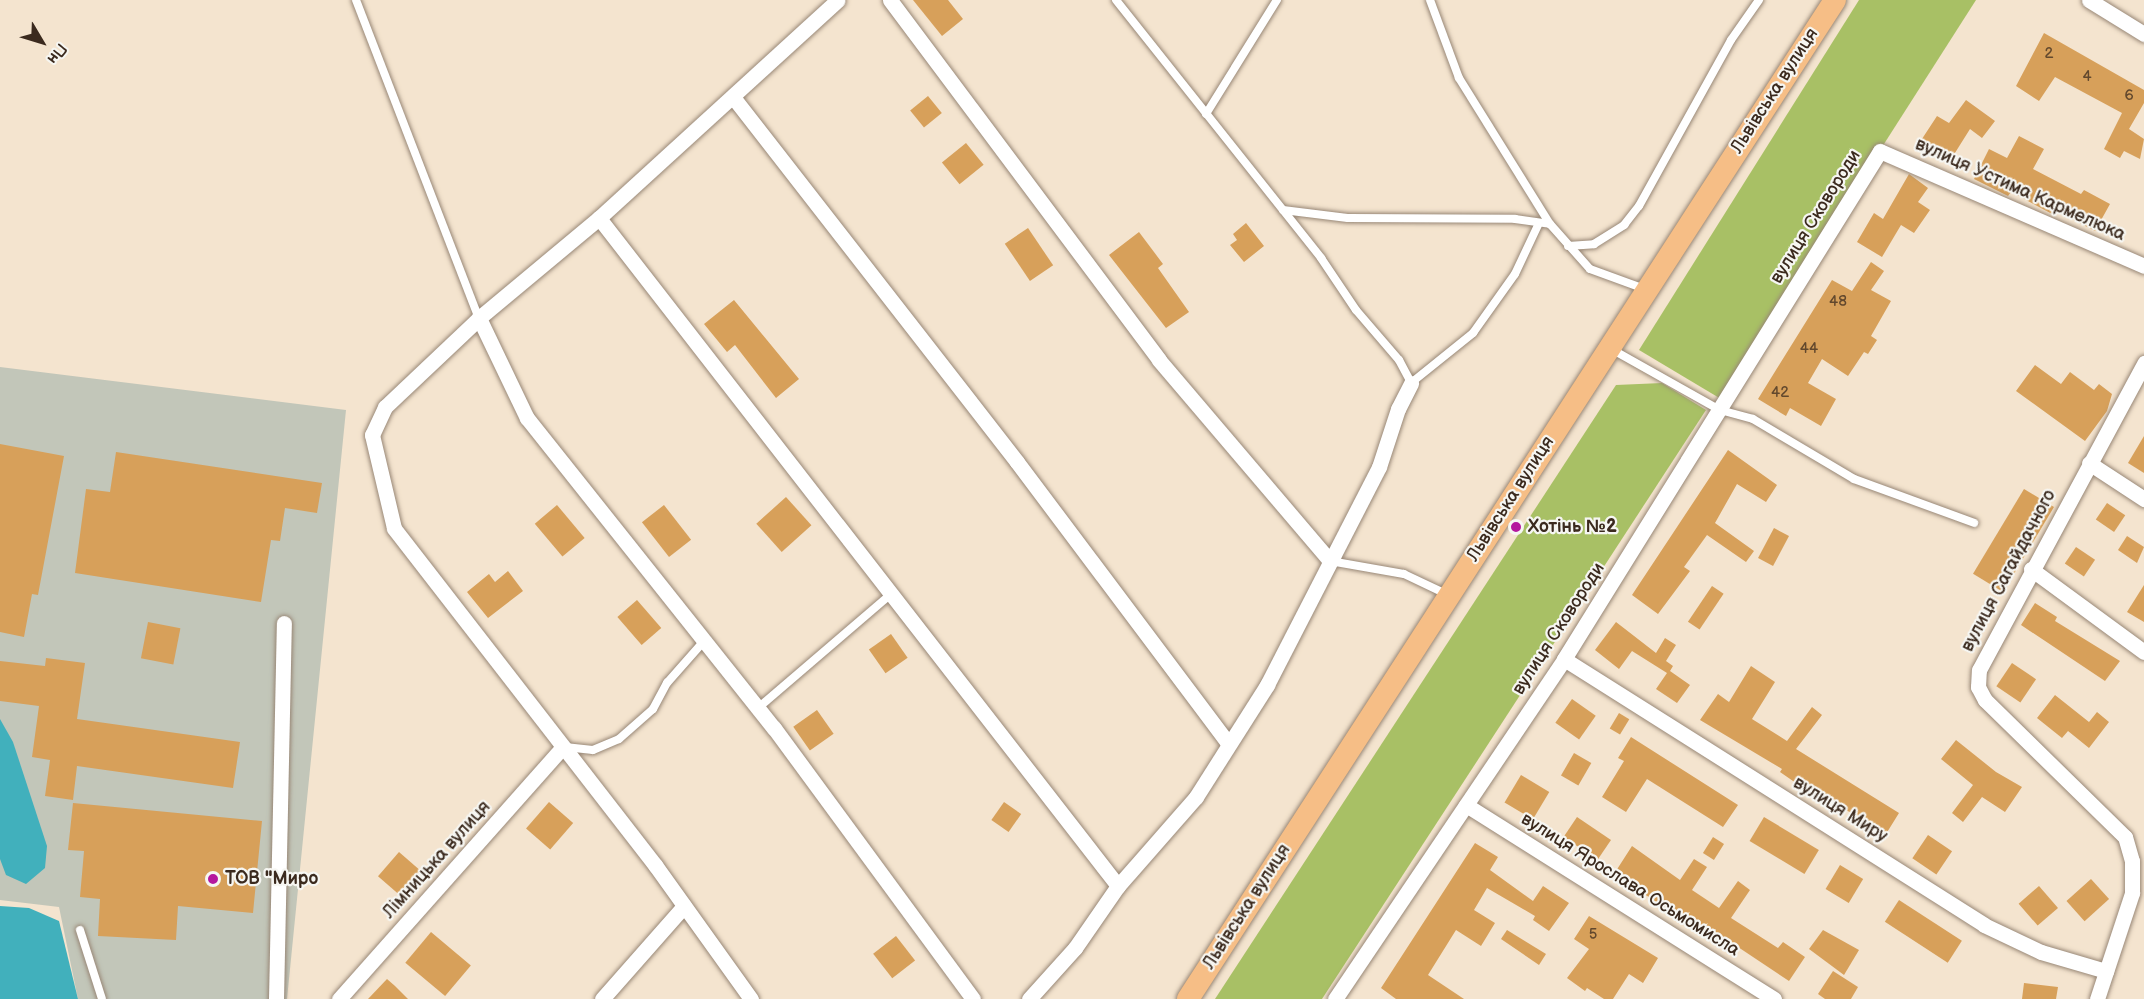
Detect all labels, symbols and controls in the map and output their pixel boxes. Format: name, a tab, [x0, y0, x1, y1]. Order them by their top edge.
north arrow	[12, 12, 72, 72]
street label: Львівська вулиця	[1727, 24, 1823, 158]
text: Пн	[43, 39, 71, 68]
house number: 2	[2045, 45, 2053, 63]
house number: 4	[2082, 68, 2092, 86]
house number: 6	[2124, 87, 2134, 105]
street label: вулиця Устима Кармелюка	[1912, 134, 2128, 246]
street label: вулиця Сковороди	[1766, 146, 1866, 288]
house number: 48	[1829, 293, 1847, 311]
house number: 44	[1800, 340, 1818, 358]
house number: 42	[1771, 384, 1789, 402]
street label: Львівська вулиця	[1463, 432, 1559, 566]
street label: вулиця Сагайдачного	[1957, 486, 2061, 656]
place label: Хотінь №2	[1528, 516, 1617, 538]
marker: Хотінь №2	[1509, 520, 1523, 534]
street label: вулиця Сковороди	[1508, 559, 1610, 699]
street label: вулиця Миру	[1789, 772, 1891, 848]
street label: Лімницька вулиця	[379, 797, 495, 923]
street label: вулиця Ярослава Осьмомисла	[1517, 809, 1743, 961]
street label: Львівська вулиця	[1199, 840, 1295, 974]
place label: ТОВ "Миро	[225, 868, 318, 890]
marker: ТОВ "Миро	[206, 872, 220, 886]
house number: 5	[1589, 926, 1597, 944]

